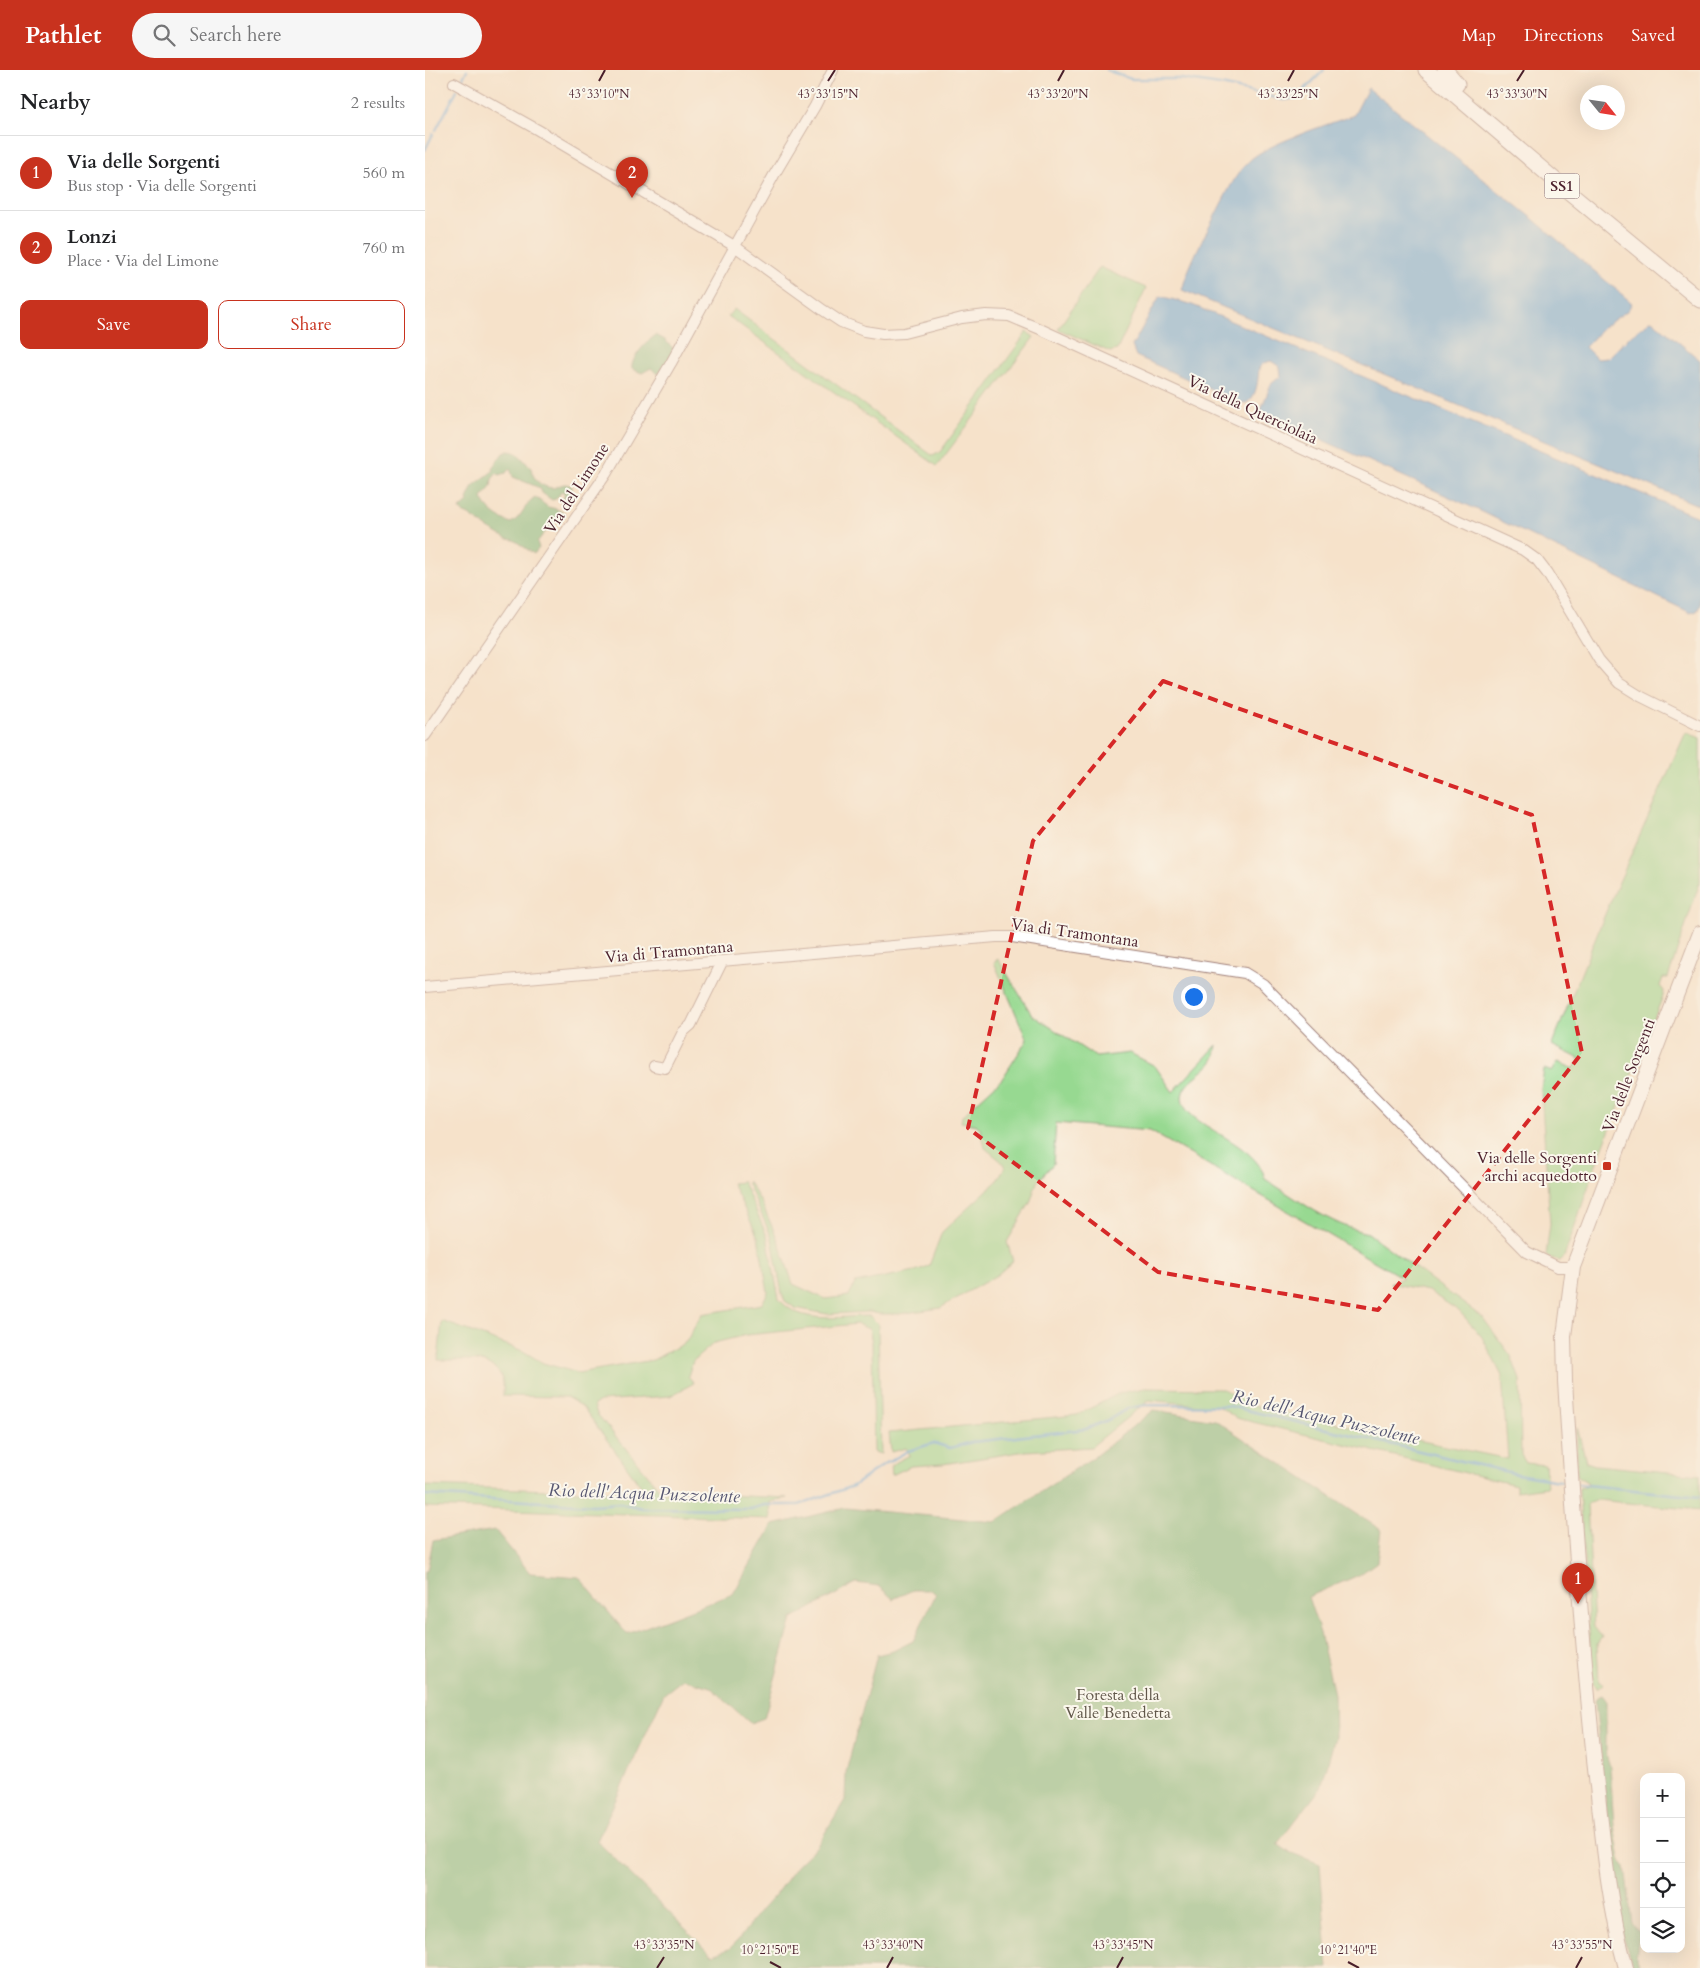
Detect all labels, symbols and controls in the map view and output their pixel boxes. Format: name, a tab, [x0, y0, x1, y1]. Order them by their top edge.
search box	[132, 13, 482, 58]
text: Pathlet	[25, 19, 102, 52]
icon: search	[150, 21, 178, 49]
text: Search here	[190, 22, 282, 48]
text: Map	[1462, 23, 1496, 48]
text: Directions	[1524, 23, 1603, 48]
text: Saved	[1631, 23, 1675, 48]
north arrow	[1580, 85, 1625, 130]
text: 43°33'10"N	[569, 86, 630, 102]
text: 43°33'15"N	[798, 86, 859, 102]
text: 43°33'20"N	[1028, 86, 1089, 102]
text: 43°33'25"N	[1258, 86, 1319, 102]
text: 43°33'30"N	[1487, 86, 1548, 102]
text: Nearby	[20, 88, 91, 117]
text: 2 results	[351, 92, 405, 114]
text: Via delle Sorgenti	[67, 149, 220, 175]
pin: 2	[616, 157, 648, 198]
text: 1	[32, 162, 40, 184]
text: 560 m	[363, 162, 405, 184]
road number: SS1	[1545, 174, 1579, 198]
text: Bus stop · Via delle Sorgenti	[67, 175, 257, 197]
text: Lonzi	[67, 224, 117, 250]
text: 2	[32, 237, 40, 259]
text: 760 m	[363, 237, 405, 259]
text: Place · Via del Limone	[67, 250, 219, 272]
button: Save	[20, 300, 208, 349]
button: Share	[218, 300, 405, 349]
street label: Via della Querciolaia	[1184, 370, 1321, 450]
street label: Via del Limone	[539, 439, 614, 538]
street label: Via di Tramontana	[1010, 913, 1140, 953]
street label: Via di Tramontana	[604, 935, 734, 969]
your location	[1181, 984, 1207, 1010]
street label: Via delle Sorgenti	[1597, 1015, 1661, 1135]
place label: Via delle Sorgenti archi acquedotto	[1477, 1147, 1597, 1187]
marker: Via delle Sorgenti archi acquedotto	[1601, 1160, 1613, 1172]
water label: Rio dell'Acqua Puzzolente	[1230, 1384, 1423, 1451]
water label: Rio dell'Acqua Puzzolente	[548, 1478, 741, 1509]
pin: 1	[1562, 1563, 1594, 1604]
park label: Foresta della Valle Benedetta	[1065, 1684, 1171, 1724]
map controls	[1640, 1773, 1685, 1953]
button: +	[1640, 1773, 1685, 1818]
button: −	[1640, 1818, 1685, 1863]
button: locate	[1640, 1863, 1685, 1908]
button: layers	[1640, 1908, 1685, 1953]
text: 43°33'35"N	[634, 1937, 695, 1953]
text: 43°33'40"N	[863, 1937, 924, 1953]
text: 43°33'45"N	[1093, 1937, 1154, 1953]
text: 43°33'55"N	[1552, 1937, 1613, 1953]
text: 10°21'50"E	[741, 1942, 799, 1958]
text: 10°21'40"E	[1319, 1942, 1377, 1958]

